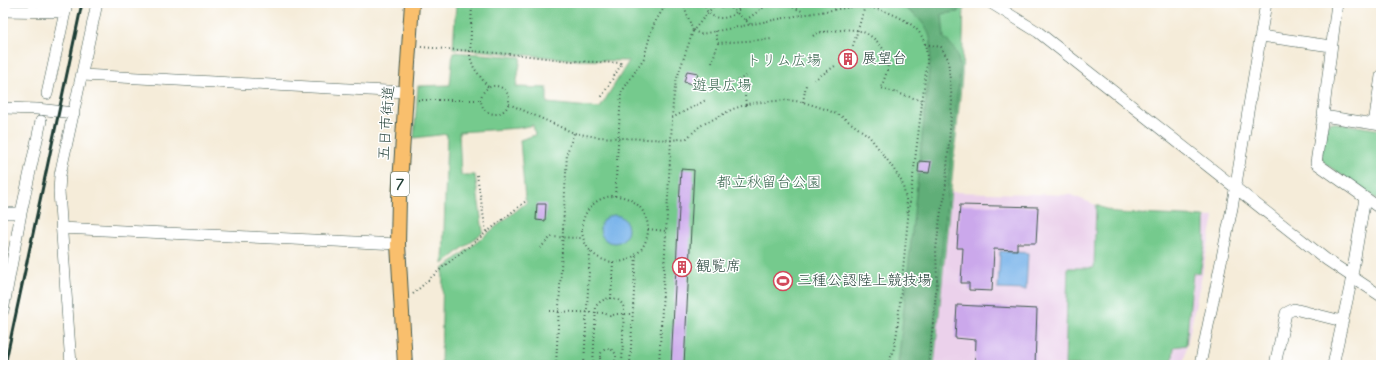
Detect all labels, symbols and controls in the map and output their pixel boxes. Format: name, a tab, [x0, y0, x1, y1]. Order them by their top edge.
building icon: 展望台	[837, 48, 859, 70]
place label: 展望台	[862, 49, 907, 69]
park label: トリム広場	[746, 51, 822, 71]
park label: 遊具広場	[692, 76, 752, 96]
street label: 五日市街道	[374, 85, 400, 161]
road number: 7	[391, 172, 409, 196]
park label: 都立秋留台公園	[716, 173, 822, 193]
building icon: 観覧席	[671, 256, 693, 278]
place label: 観覧席	[696, 257, 741, 277]
sports icon: 三種公認陸上競技場	[772, 270, 794, 292]
place label: 三種公認陸上競技場	[797, 271, 932, 291]

